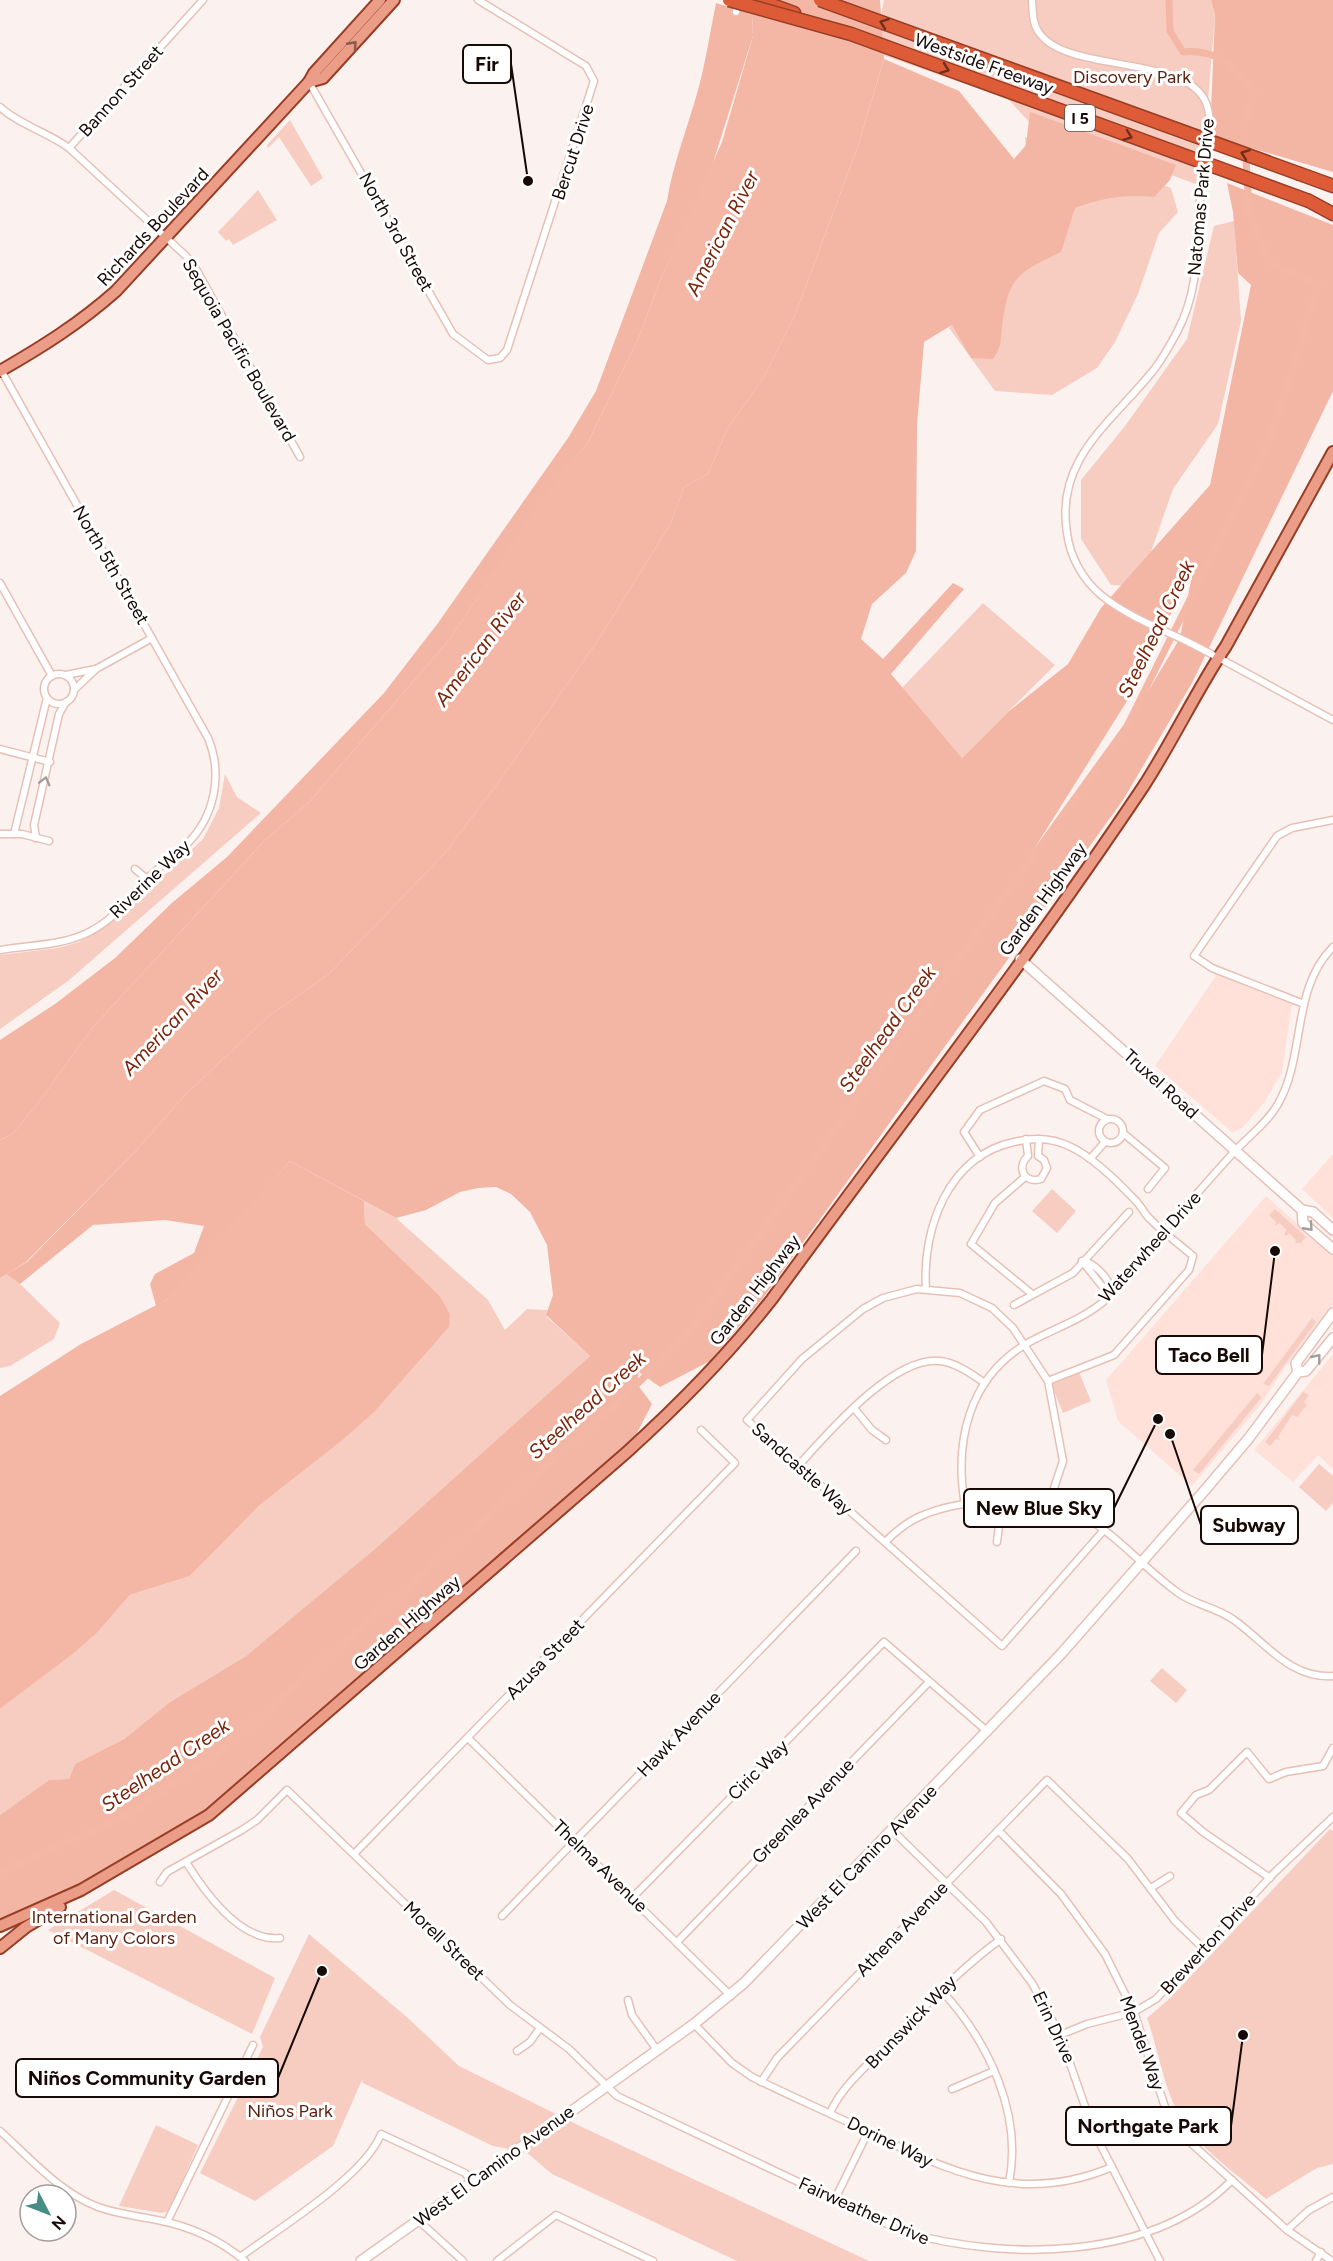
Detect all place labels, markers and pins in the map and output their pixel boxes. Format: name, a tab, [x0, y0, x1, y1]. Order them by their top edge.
callout: Fir	[463, 45, 511, 83]
callout: Taco Bell	[1156, 1336, 1262, 1374]
callout: New Blue Sky	[964, 1489, 1114, 1527]
callout: Subway	[1201, 1506, 1298, 1544]
callout: Niños Community Garden	[16, 2059, 278, 2097]
callout: Northgate Park	[1066, 2107, 1231, 2145]

